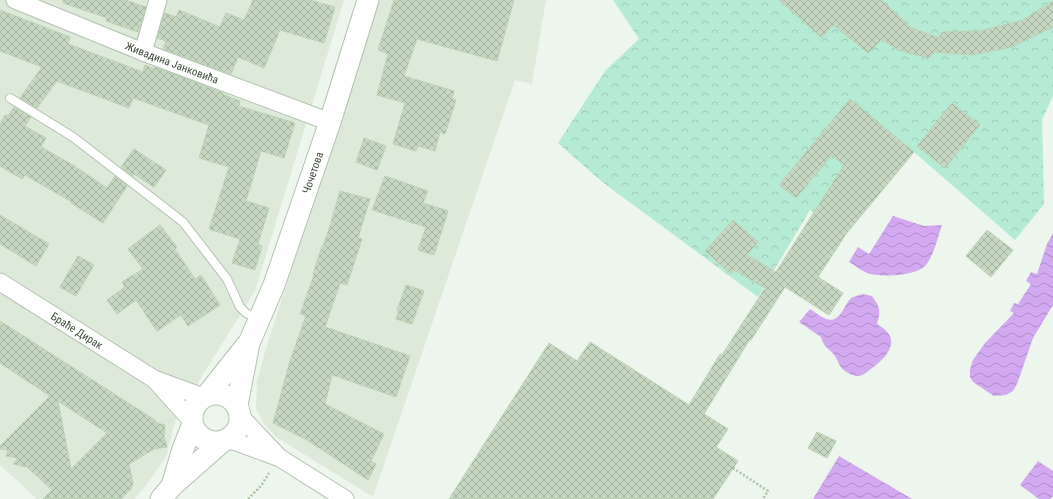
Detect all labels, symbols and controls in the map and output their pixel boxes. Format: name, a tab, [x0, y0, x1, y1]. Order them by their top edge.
street label: Живадина Јанковића	[123, 39, 220, 87]
street label: Чочетова	[300, 150, 326, 196]
street label: Браће Дирак	[48, 310, 106, 352]

